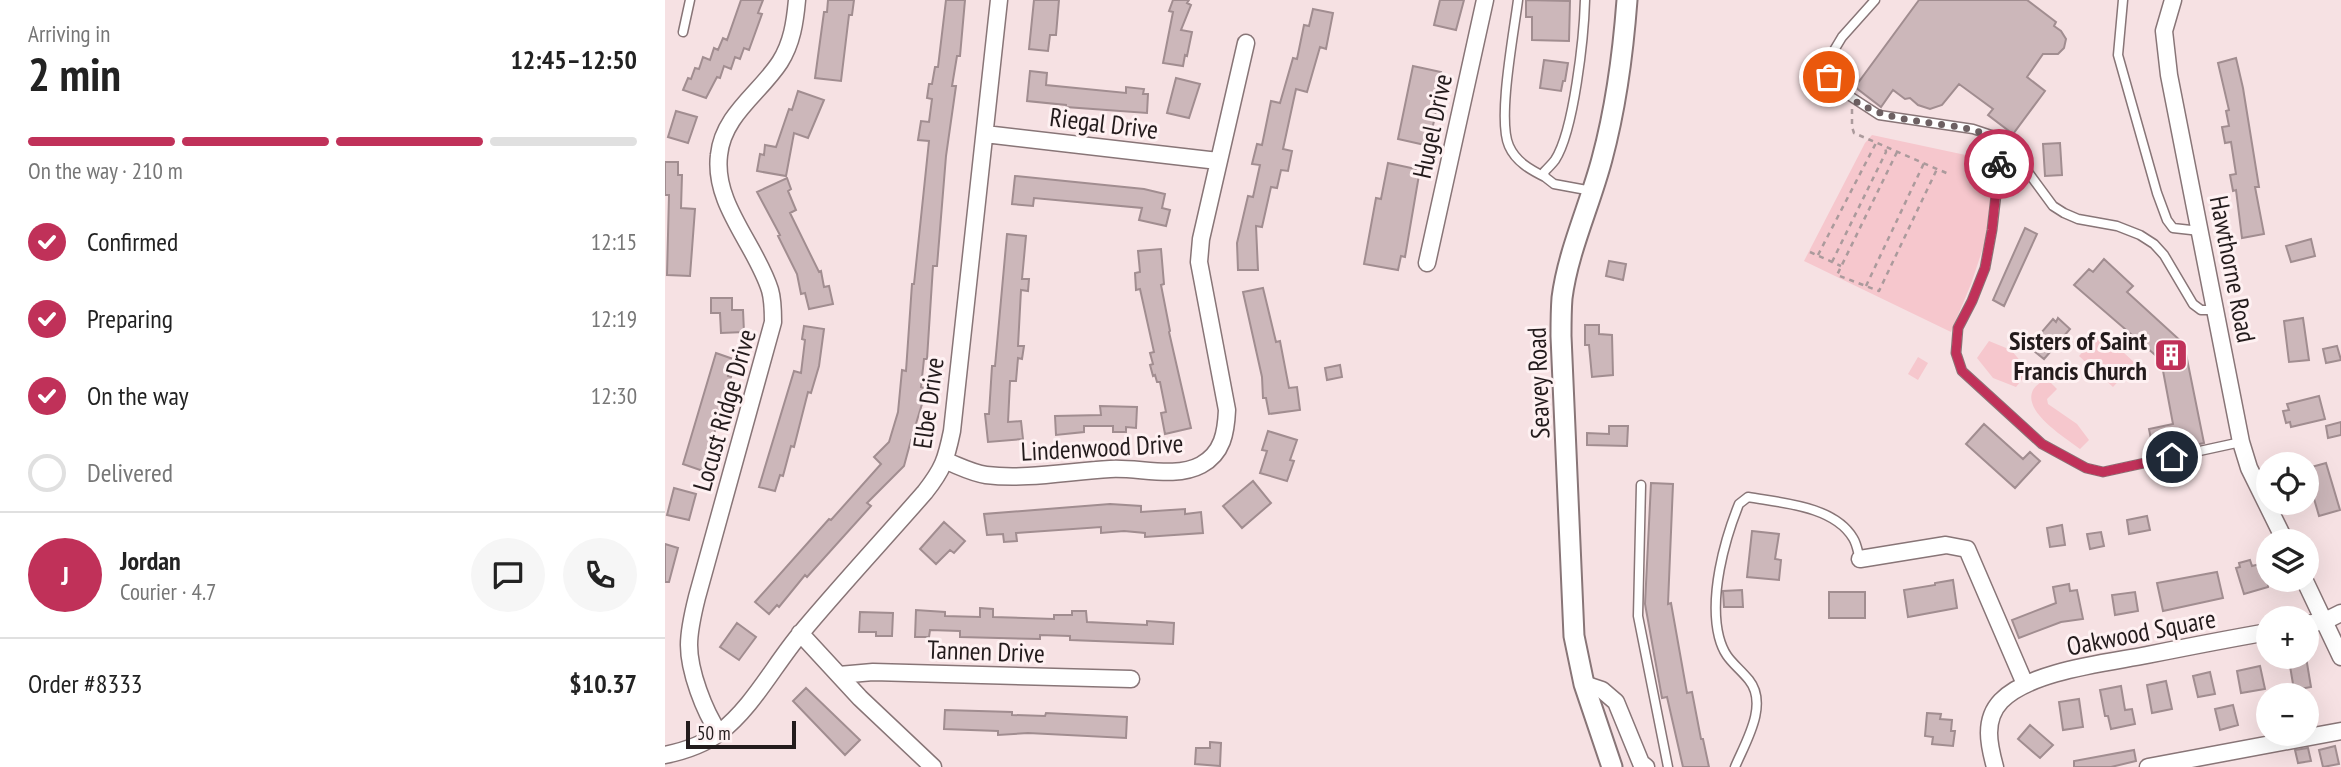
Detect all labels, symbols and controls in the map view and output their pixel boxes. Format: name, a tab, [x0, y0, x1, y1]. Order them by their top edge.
text: Arriving in	[28, 19, 110, 48]
text: 12:45–12:50	[510, 43, 637, 76]
text: 2 min	[28, 44, 121, 104]
pin	[1799, 47, 1859, 107]
icon: bag	[1810, 58, 1848, 96]
street label: Hugel Drive	[1405, 71, 1459, 181]
street label: Riegal Drive	[1048, 100, 1160, 146]
courier	[1964, 129, 2034, 199]
icon: bike	[1980, 145, 2018, 183]
text: On the way · 210 m	[28, 156, 183, 185]
street label: Hawthorne Road	[2203, 193, 2263, 345]
icon: check	[28, 223, 66, 261]
text: Confirmed	[87, 225, 178, 258]
text: 12:15	[591, 227, 637, 256]
icon: check	[28, 300, 66, 338]
text: Preparing	[87, 302, 173, 335]
text: 12:19	[591, 304, 637, 333]
place label: Sisters of Saint Francis Church	[2009, 324, 2147, 387]
street label: Locust Ridge Drive	[685, 325, 763, 495]
street label: Seavey Road	[1520, 327, 1556, 439]
building icon: Sisters of Saint Francis Church	[2152, 336, 2190, 374]
street label: Elbe Drive	[905, 355, 951, 451]
icon: check	[28, 377, 66, 415]
text: On the way	[87, 379, 189, 412]
text: 12:30	[591, 381, 637, 410]
street label: Lindenwood Drive	[1020, 426, 1184, 468]
pin	[2142, 427, 2202, 487]
icon: home	[2153, 438, 2191, 476]
map controls	[2256, 452, 2319, 746]
button: locate	[2256, 452, 2319, 515]
text: Delivered	[87, 456, 173, 489]
button: layers	[2256, 529, 2319, 592]
button: chat	[471, 538, 545, 612]
button: phone	[563, 538, 637, 612]
text: Jordan	[120, 544, 181, 577]
text: J	[61, 559, 69, 592]
text: Courier · 4.7	[120, 577, 216, 606]
street label: Oakwood Square	[2064, 601, 2218, 663]
button: +	[2256, 606, 2319, 669]
street label: Tannen Drive	[927, 632, 1045, 670]
text: Order #8333	[28, 667, 143, 700]
text: $10.37	[569, 667, 637, 700]
button: −	[2256, 683, 2319, 746]
scale bar	[686, 718, 796, 750]
text: 50 m	[697, 721, 731, 745]

